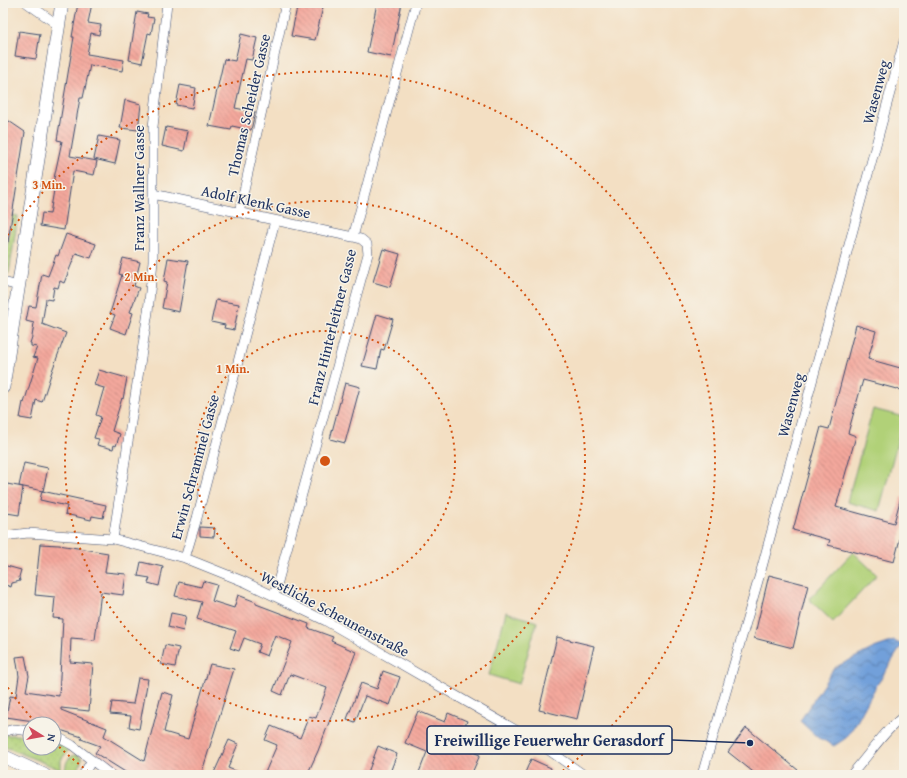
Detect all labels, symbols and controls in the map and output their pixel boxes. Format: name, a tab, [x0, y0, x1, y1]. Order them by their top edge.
street label: Thomas Scheider Gasse	[222, 31, 275, 178]
street label: Wasenweg	[857, 57, 894, 126]
street label: Franz Wallner Gasse	[128, 125, 149, 251]
text: 3 Min.	[32, 176, 66, 193]
street label: Adolf Klenk Gasse	[199, 180, 313, 223]
street label: Franz Hinterleitner Gasse	[302, 247, 361, 407]
text: 2 Min.	[124, 268, 158, 285]
text: 1 Min.	[216, 360, 250, 377]
street label: Wasenweg	[772, 370, 809, 439]
street label: Erwin Schrammel Gasse	[165, 392, 224, 542]
centre of rings	[318, 454, 332, 468]
street label: Westliche Scheunenstraße	[257, 565, 413, 662]
north arrow	[22, 716, 62, 756]
callout: Freiwillige Feuerwehr Gerasdorf	[427, 726, 672, 754]
text: Freiwillige Feuerwehr Gerasdorf	[434, 728, 666, 752]
text: N	[43, 733, 60, 744]

